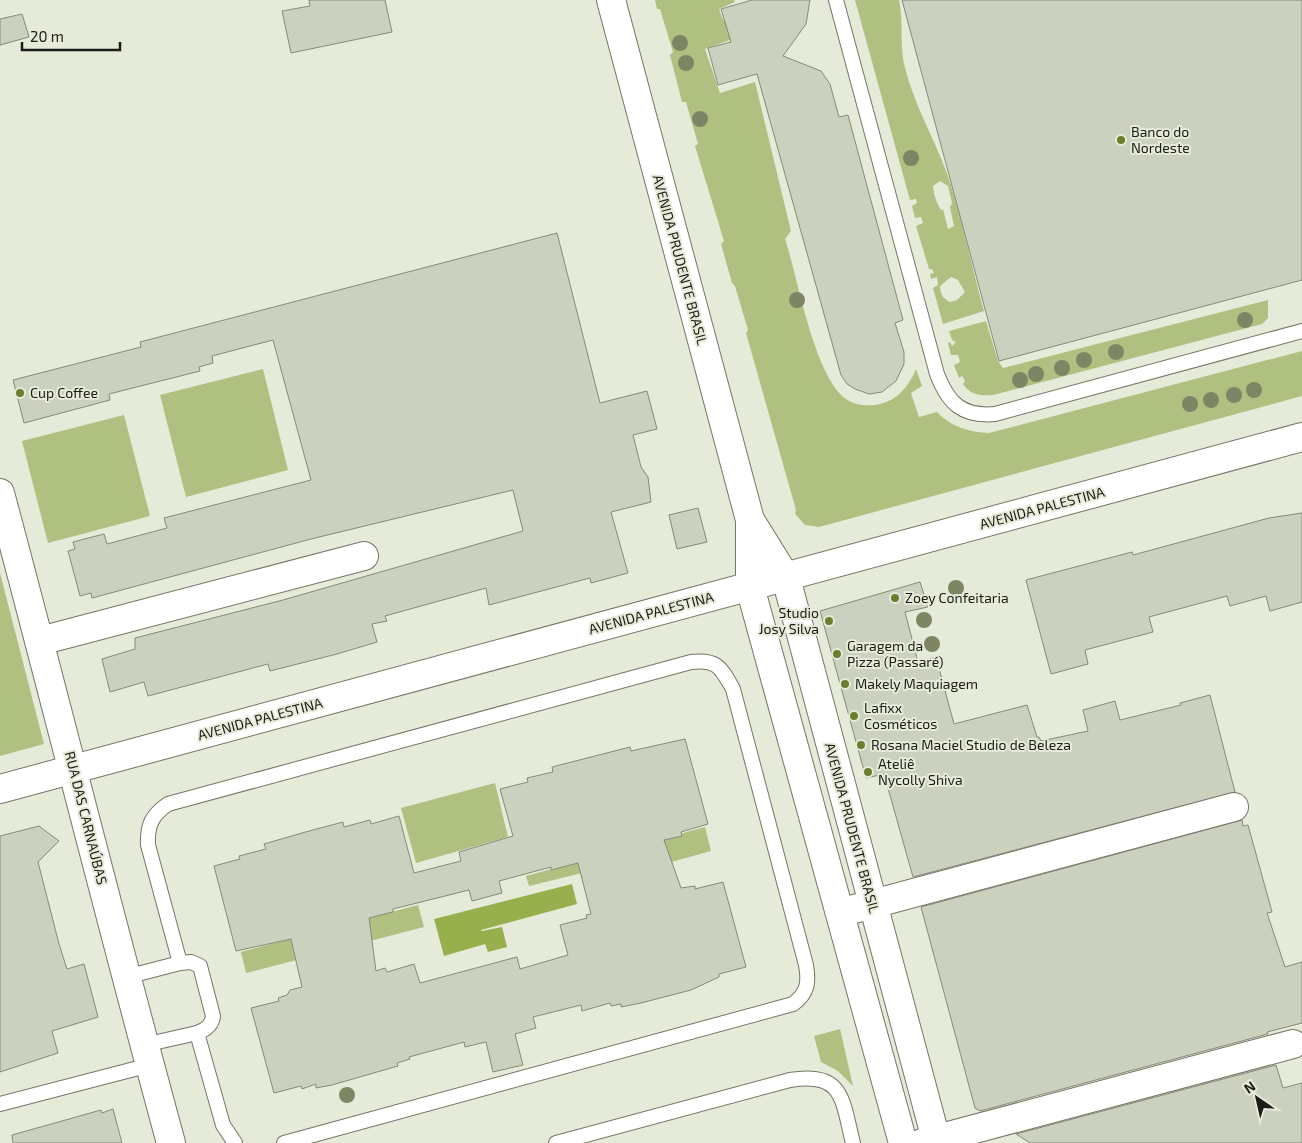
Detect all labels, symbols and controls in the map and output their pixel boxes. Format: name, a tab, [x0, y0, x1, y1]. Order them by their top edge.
scale bar	[22, 20, 120, 52]
text: 20 m	[30, 27, 64, 45]
place label: Banco do Nordeste	[1131, 123, 1190, 156]
marker: Banco do Nordeste	[1115, 134, 1127, 146]
street label: AVENIDA PRUDENTE BRASIL	[650, 173, 711, 347]
place label: Cup Coffee	[30, 384, 98, 401]
marker: Cup Coffee	[14, 387, 26, 399]
street label: AVENIDA PALESTINA	[978, 483, 1106, 532]
street label: AVENIDA PALESTINA	[587, 588, 715, 637]
place label: Zoey Confeitaria	[905, 589, 1009, 606]
marker: Zoey Confeitaria	[889, 592, 901, 604]
place label: Studio Josy Silva	[759, 604, 819, 637]
marker: Studio Josy Silva	[823, 615, 835, 627]
place label: Garagem da Pizza (Passaré)	[847, 637, 944, 670]
marker: Garagem da Pizza (Passaré)	[831, 648, 843, 660]
place label: Makely Maquiagem	[855, 675, 978, 692]
marker: Makely Maquiagem	[839, 678, 851, 690]
street label: AVENIDA PALESTINA	[196, 694, 324, 743]
place label: Lafixx Cosméticos	[864, 699, 937, 732]
marker: Lafixx Cosméticos	[848, 710, 860, 722]
place label: Rosana Maciel Studio de Beleza	[871, 736, 1071, 753]
marker: Rosana Maciel Studio de Beleza	[855, 739, 867, 751]
street label: AVENIDA PRUDENTE BRASIL	[822, 741, 883, 915]
street label: RUA DAS CARNAÚBAS	[62, 749, 111, 886]
place label: Ateliê Nycolly Shiva	[878, 755, 963, 788]
marker: Ateliê Nycolly Shiva	[862, 766, 874, 778]
north arrow	[1232, 1073, 1282, 1123]
text: N	[1241, 1077, 1258, 1097]

